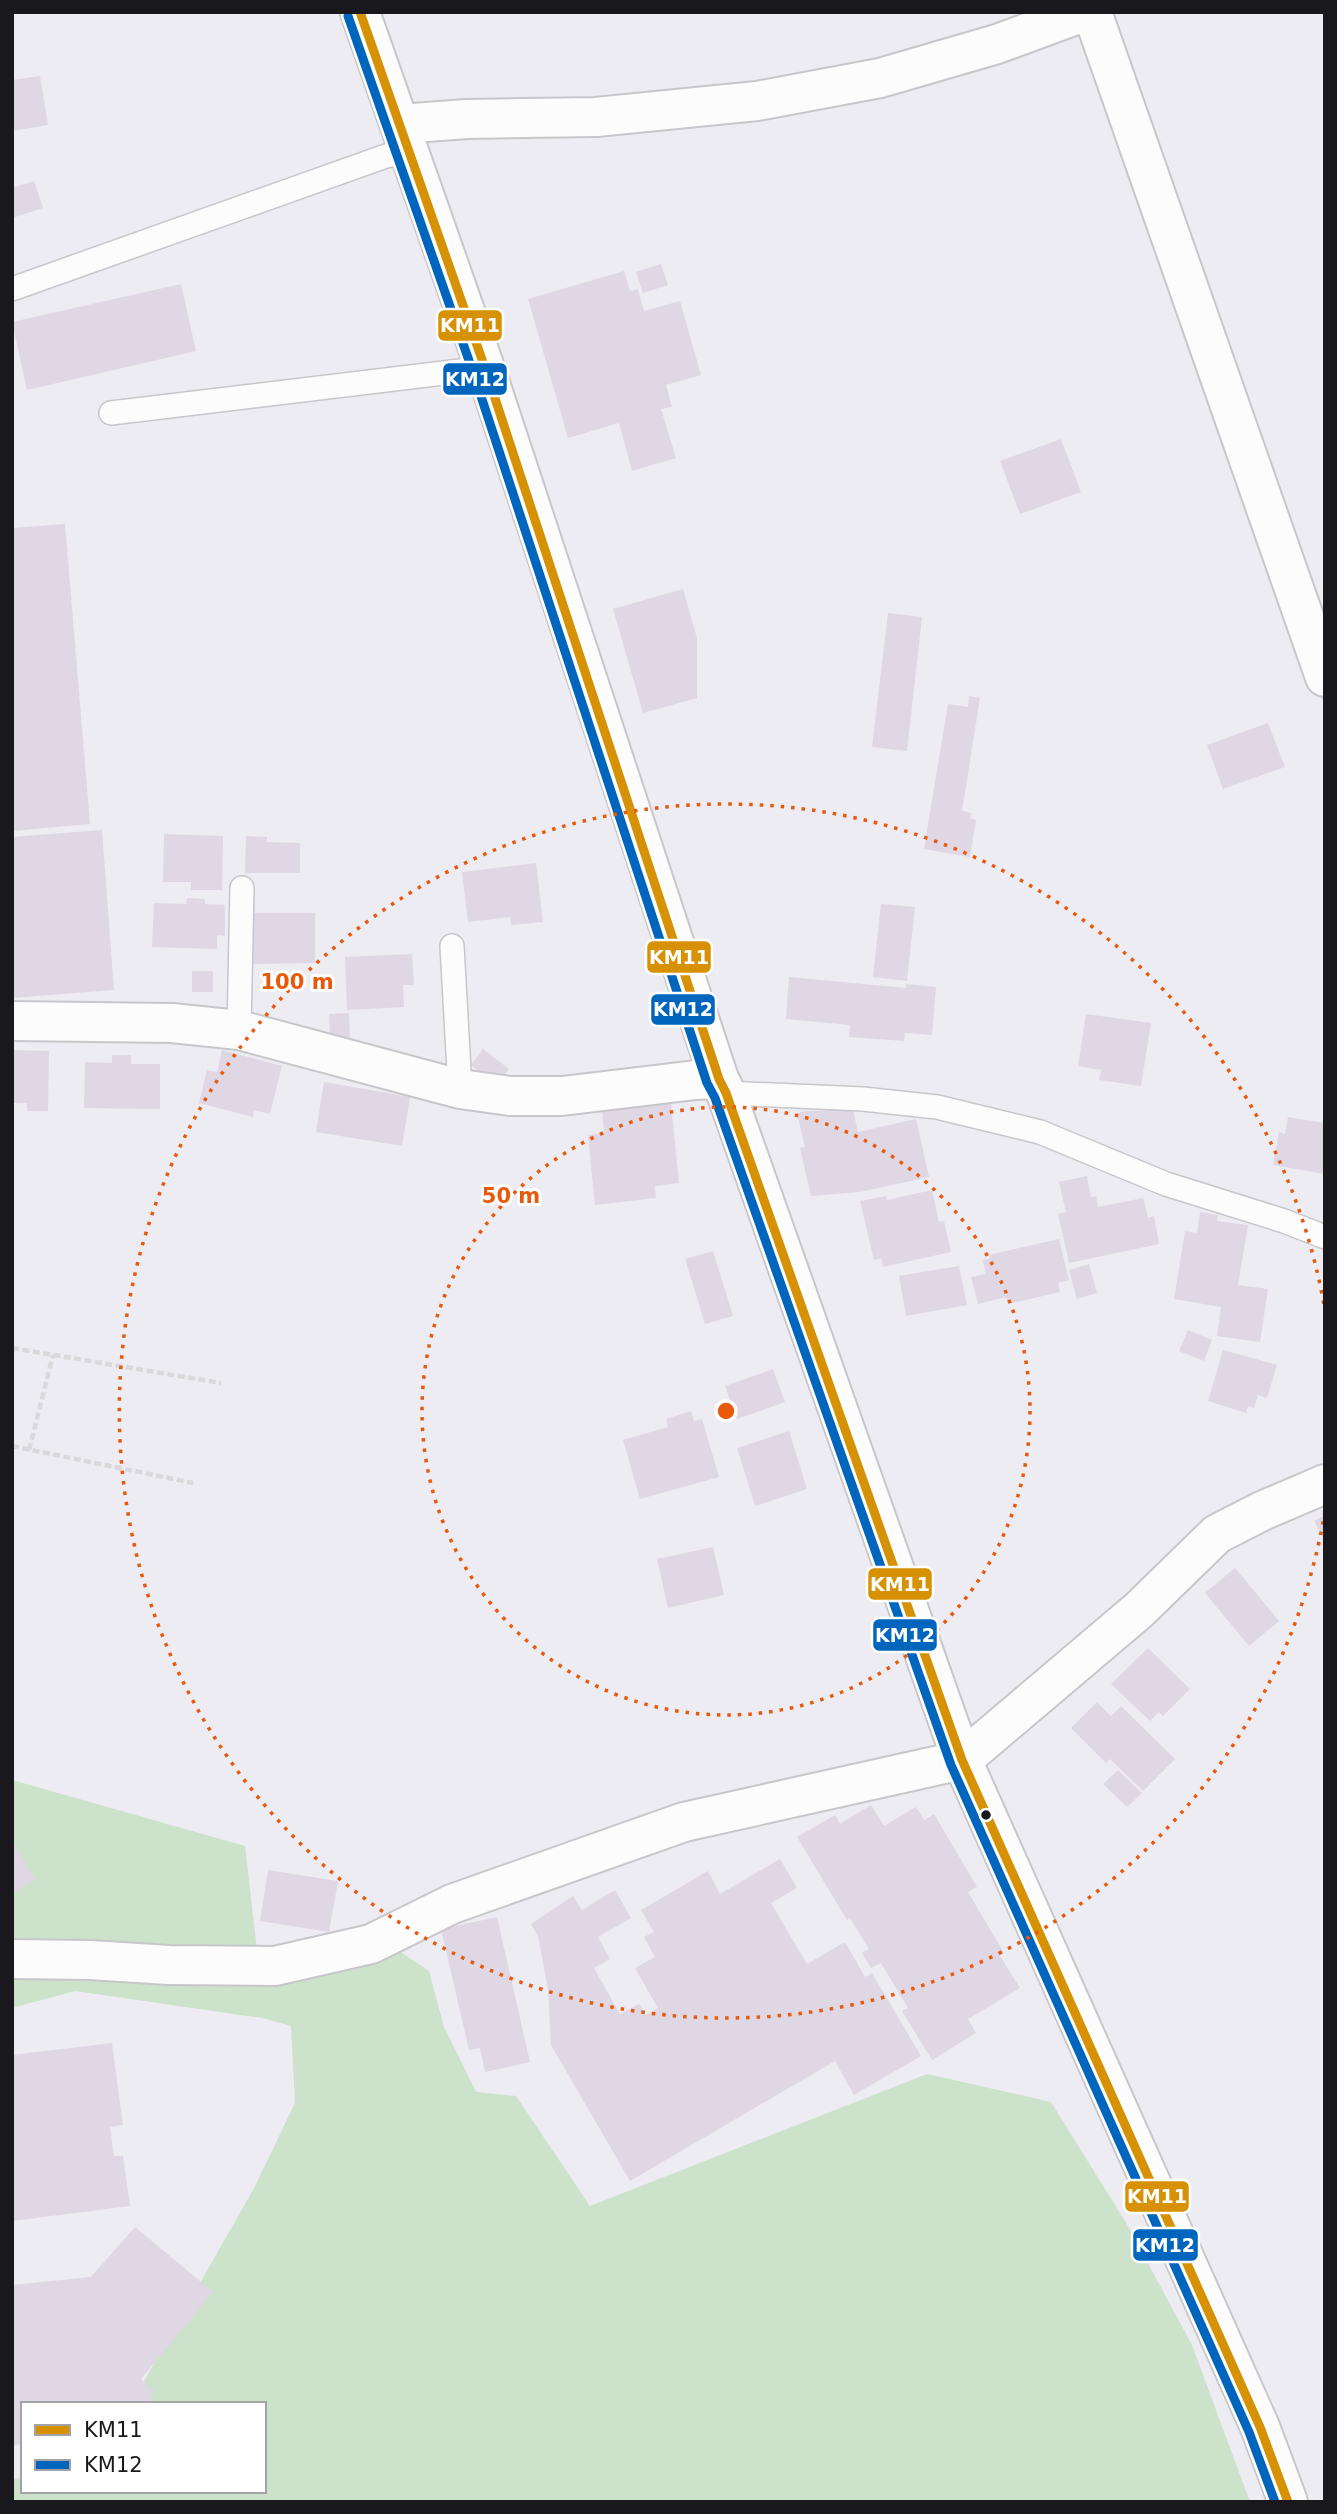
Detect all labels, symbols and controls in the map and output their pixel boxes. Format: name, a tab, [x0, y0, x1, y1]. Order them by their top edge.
line badge: KM11	[437, 309, 503, 342]
text: KM11	[440, 314, 500, 336]
line badge: KM12	[442, 362, 508, 396]
text: KM12	[445, 368, 505, 390]
line badge: KM11	[646, 940, 712, 974]
text: KM11	[649, 946, 709, 968]
text: 100 m	[260, 970, 334, 994]
line badge: KM12	[650, 993, 716, 1026]
text: KM12	[653, 998, 713, 1020]
text: 50 m	[482, 1184, 540, 1208]
centre of rings	[714, 1399, 738, 1423]
line badge: KM11	[867, 1567, 933, 1601]
text: KM11	[870, 1573, 930, 1595]
line badge: KM12	[872, 1618, 938, 1652]
text: KM12	[875, 1624, 935, 1646]
unlabelled marker	[979, 1808, 993, 1822]
line badge: KM11	[1124, 2180, 1190, 2213]
text: KM11	[1127, 2185, 1187, 2207]
line badge: KM12	[1132, 2228, 1199, 2262]
text: KM12	[1135, 2234, 1195, 2256]
legend	[21, 2402, 266, 2493]
text: KM11	[84, 2418, 143, 2442]
text: KM12	[84, 2453, 143, 2477]

